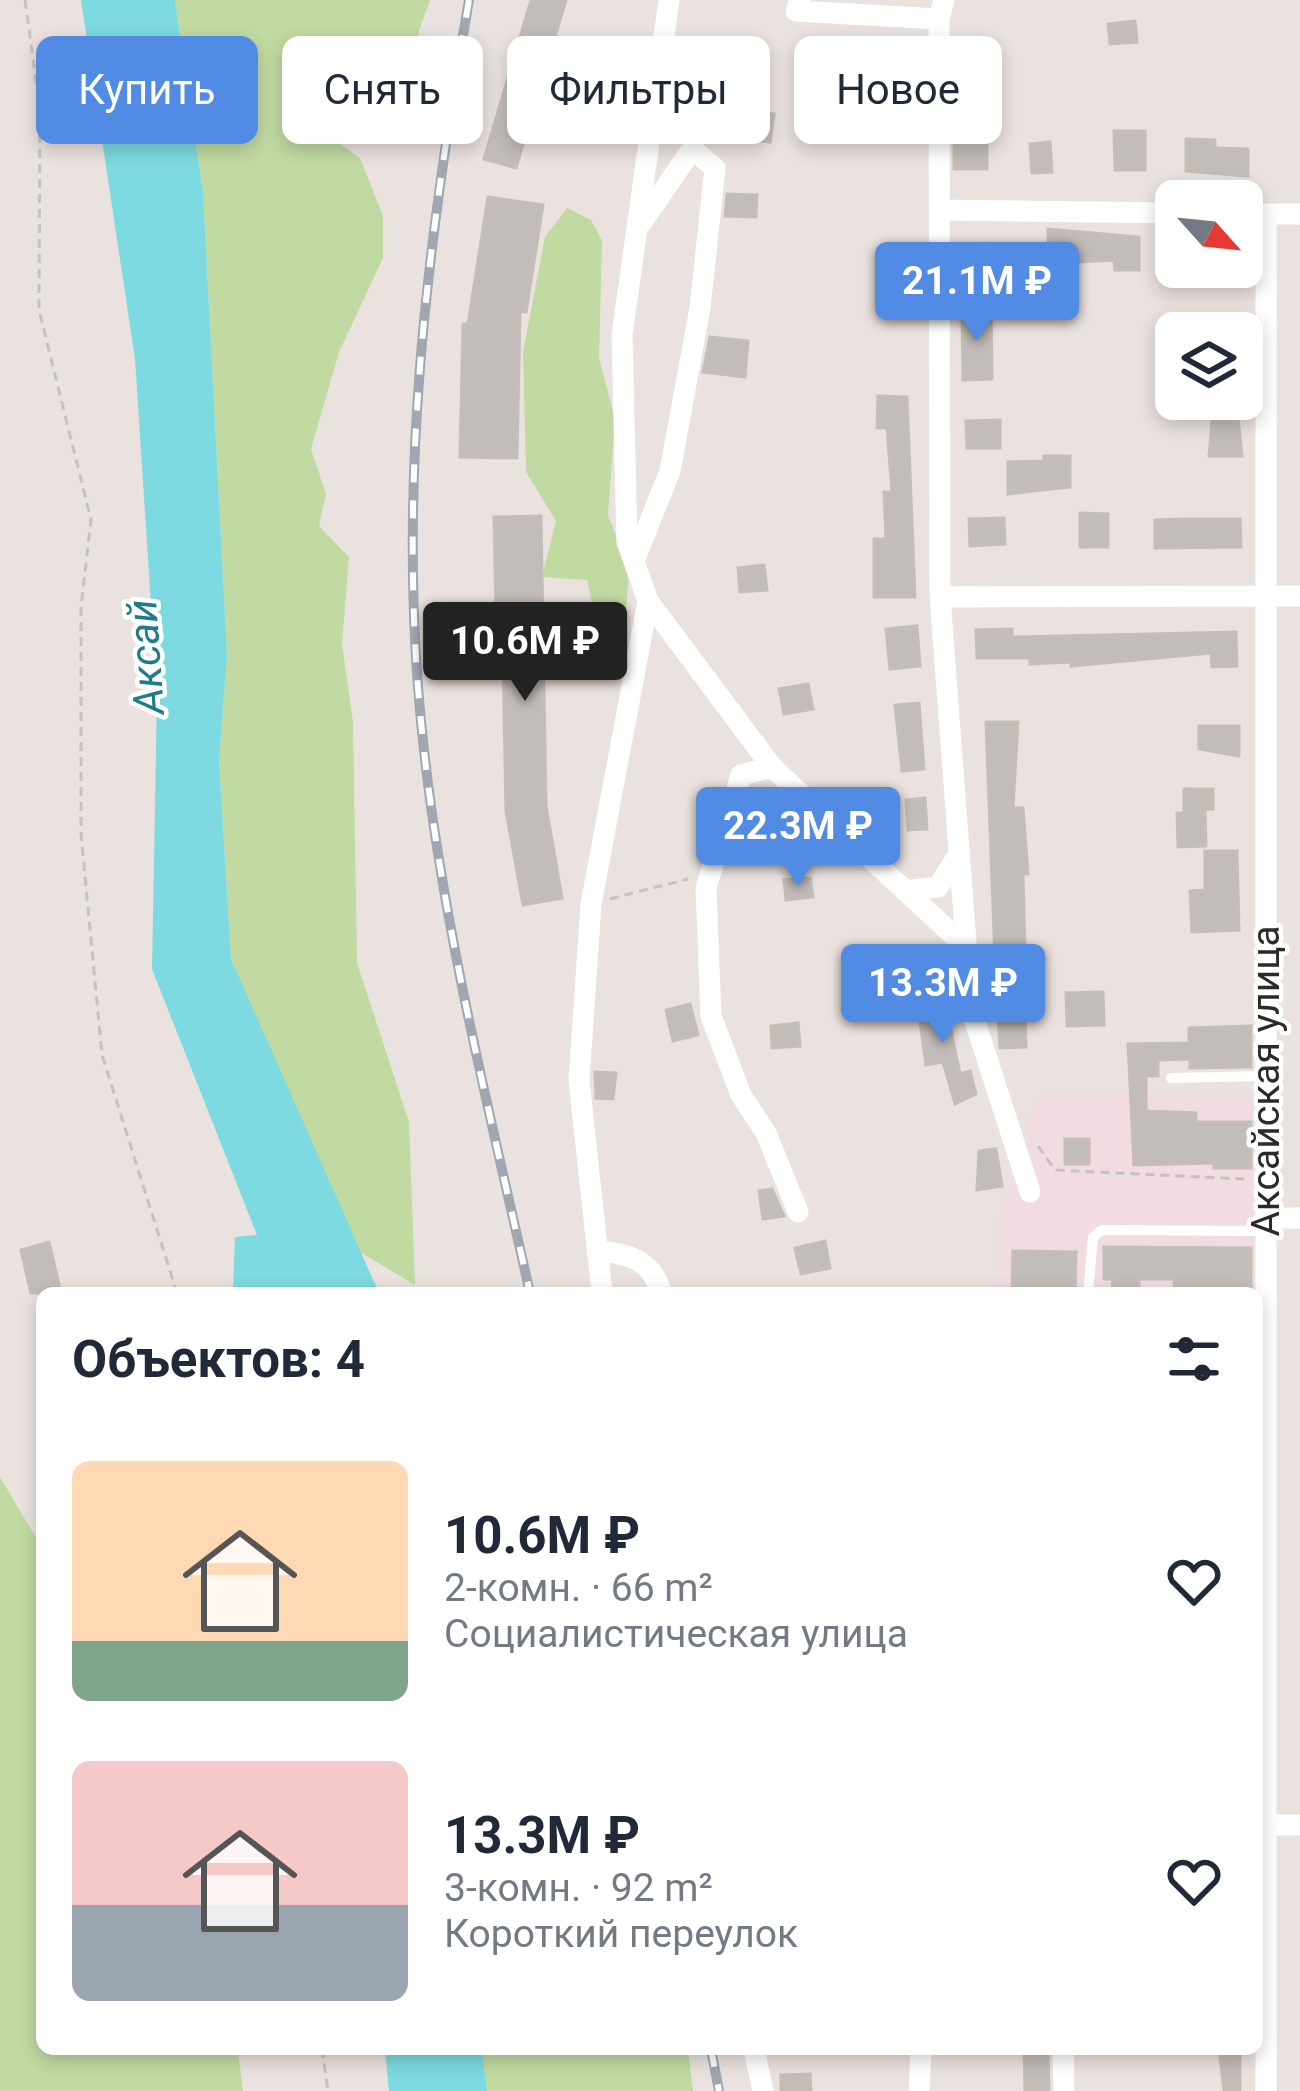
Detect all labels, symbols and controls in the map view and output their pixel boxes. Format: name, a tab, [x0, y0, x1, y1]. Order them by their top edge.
chip: Купить	[36, 36, 258, 144]
chip: Снять	[282, 36, 483, 144]
chip: Фильтры	[507, 36, 770, 144]
chip: Новое	[794, 36, 1002, 144]
north arrow	[1155, 180, 1263, 288]
map controls	[1155, 180, 1263, 420]
pin: 21.1M ₽	[866, 242, 1088, 344]
text: 21.1M ₽	[902, 258, 1052, 304]
button: layers	[1155, 312, 1263, 420]
water label: Аксай	[117, 598, 174, 718]
pin: 10.6M ₽	[414, 602, 636, 704]
text: 10.6M ₽	[450, 618, 600, 664]
pin: 22.3M ₽	[687, 787, 909, 889]
text: 22.3M ₽	[723, 803, 873, 849]
street label: Аксайская улица	[1243, 925, 1289, 1237]
pin: 13.3M ₽	[832, 944, 1054, 1046]
text: 13.3M ₽	[868, 960, 1018, 1006]
icon: filters	[1161, 1326, 1227, 1392]
text: Объектов: 4	[72, 1330, 365, 1389]
text: 10.6M ₽	[444, 1506, 640, 1565]
icon: home	[168, 1509, 312, 1653]
icon: heart	[1161, 1548, 1227, 1614]
text: 2-комн. · 66 m²	[444, 1565, 713, 1611]
text: Социалистическая улица	[444, 1611, 908, 1657]
text: 13.3M ₽	[444, 1806, 640, 1865]
icon: home	[168, 1809, 312, 1953]
icon: heart	[1161, 1848, 1227, 1914]
text: 3-комн. · 92 m²	[444, 1865, 713, 1911]
text: Короткий переулок	[444, 1911, 798, 1957]

